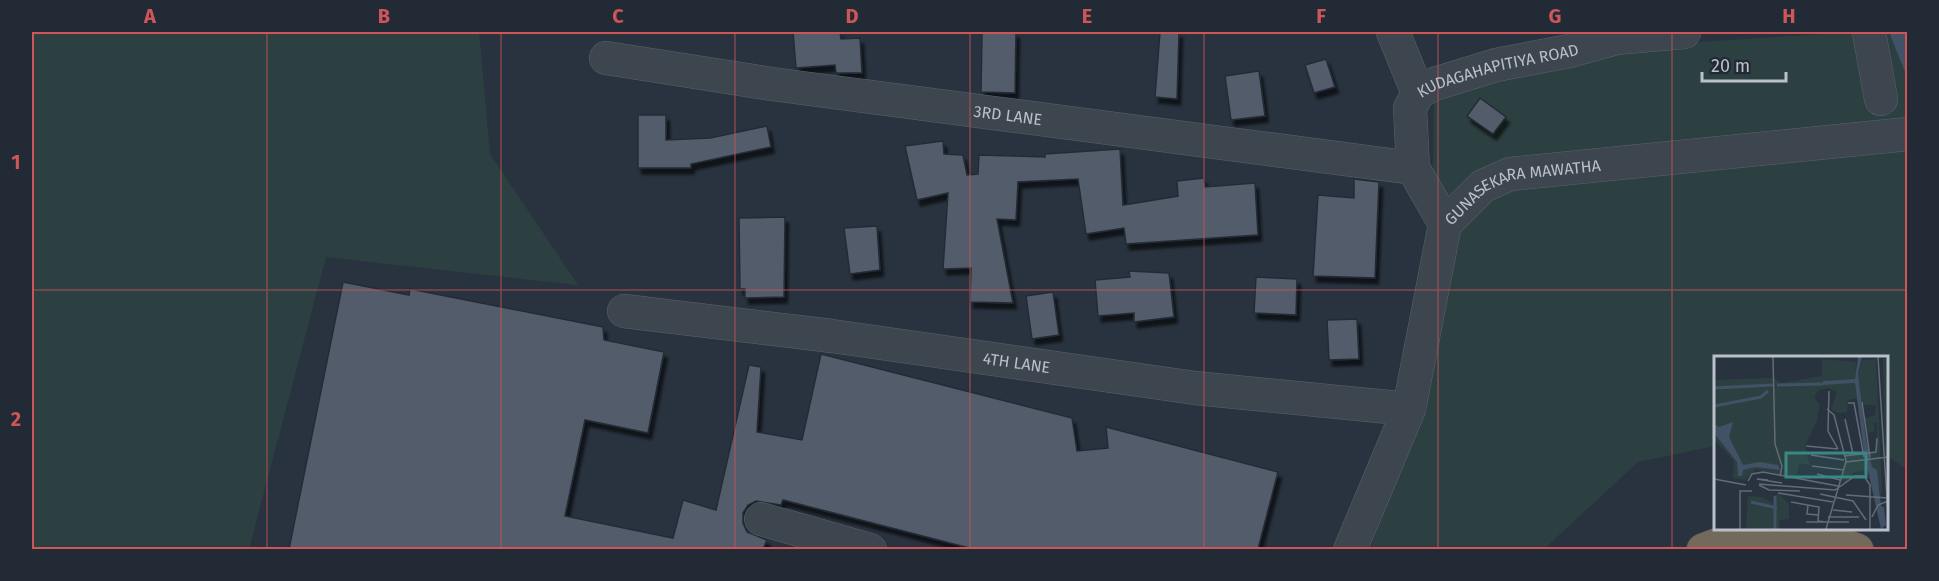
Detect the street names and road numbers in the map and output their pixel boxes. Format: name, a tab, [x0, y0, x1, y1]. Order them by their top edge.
street label: KUDAGAHAPITIYA ROAD	[1413, 39, 1581, 101]
street label: 3RD LANE	[973, 101, 1043, 129]
street label: GUNASEKARA MAWATHA	[1440, 155, 1602, 229]
street label: 4TH LANE	[982, 348, 1052, 377]

